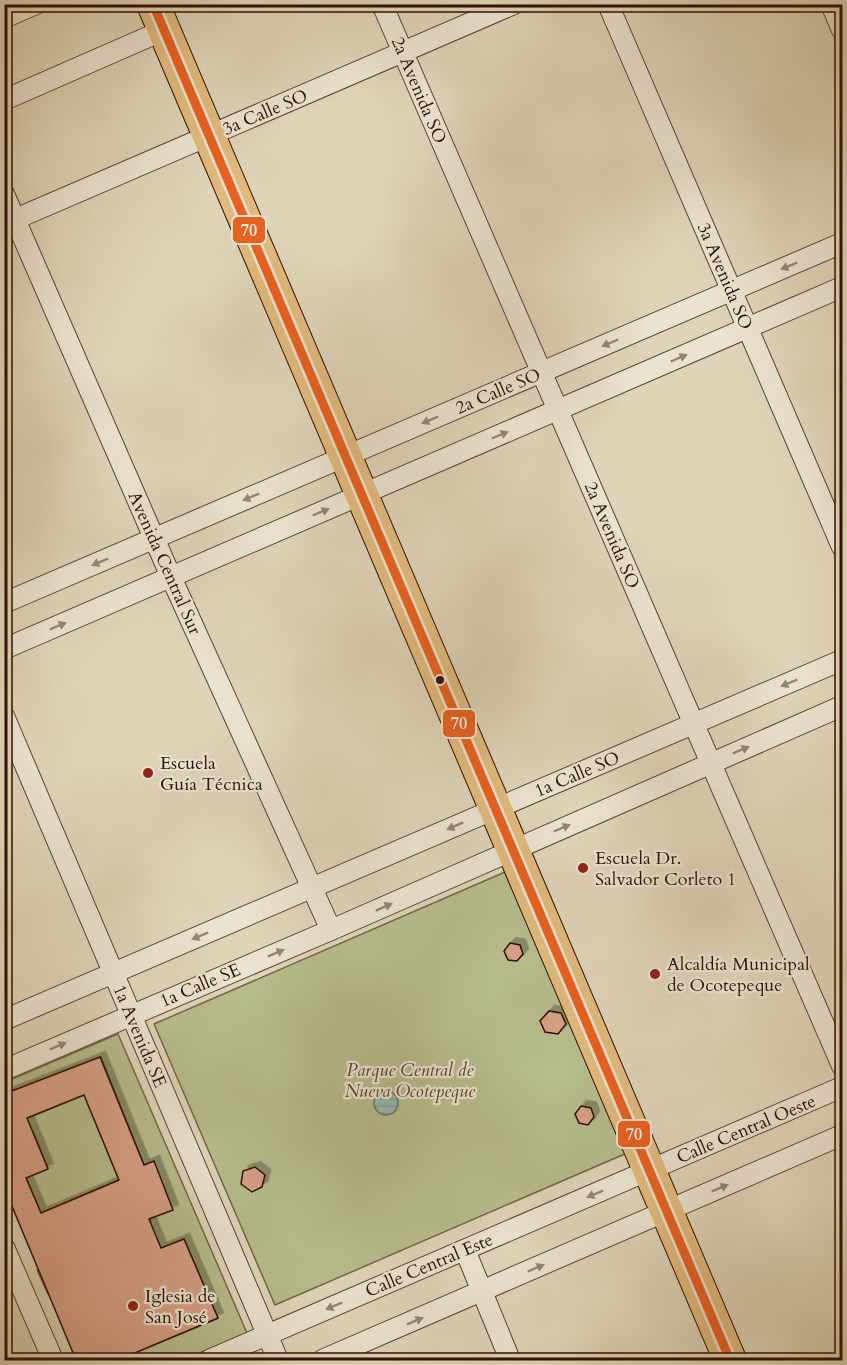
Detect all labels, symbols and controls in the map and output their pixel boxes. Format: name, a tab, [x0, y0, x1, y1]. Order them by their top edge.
street label: 2a Avenida SO	[385, 33, 452, 148]
street label: 3a Calle SO	[219, 83, 312, 142]
line badge: 70	[232, 216, 266, 244]
street label: 3a Avenida SO	[691, 219, 758, 334]
text: 70	[241, 220, 257, 242]
one-way arrow	[779, 261, 797, 271]
one-way arrow	[600, 338, 618, 348]
one-way arrow	[670, 353, 688, 362]
street label: 2a Calle SO	[452, 362, 545, 421]
one-way arrow	[421, 415, 439, 425]
one-way arrow	[491, 430, 509, 439]
street label: 2a Avenida SO	[578, 478, 645, 593]
street label: Avenida Central Sur	[122, 487, 208, 639]
one-way arrow	[242, 492, 260, 502]
one-way arrow	[312, 507, 330, 516]
one-way arrow	[91, 557, 109, 567]
one-way arrow	[50, 621, 68, 631]
unlabelled marker	[434, 674, 446, 686]
one-way arrow	[779, 678, 797, 688]
line badge: 70	[442, 709, 476, 738]
text: 70	[451, 713, 467, 735]
street label: 1a Calle SO	[531, 745, 624, 804]
one-way arrow	[733, 745, 751, 755]
place label: Escuela Guía Técnica	[160, 751, 263, 797]
marker: Escuela Guía Técnica	[141, 766, 155, 780]
one-way arrow	[447, 822, 464, 831]
one-way arrow	[554, 823, 571, 832]
place label: Escuela Dr. Salvador Corleto 1	[595, 846, 736, 892]
marker: Escuela Dr. Salvador Corleto 1	[576, 861, 590, 875]
one-way arrow	[375, 901, 393, 911]
one-way arrow	[192, 932, 209, 941]
one-way arrow	[268, 948, 286, 958]
place label: Alcaldía Municipal de Ocotepeque	[667, 952, 810, 998]
street label: 1a Calle SE	[156, 957, 245, 1014]
marker: Alcaldía Municipal de Ocotepeque	[648, 967, 662, 981]
street label: 1a Avenida SE	[107, 981, 172, 1091]
one-way arrow	[50, 1041, 68, 1051]
park label: Parque Central de Nueva Ocotepeque	[345, 1058, 476, 1104]
street label: Calle Central Oeste	[673, 1089, 820, 1170]
line badge: 70	[617, 1120, 651, 1148]
text: 70	[626, 1124, 642, 1146]
one-way arrow	[711, 1184, 728, 1193]
one-way arrow	[586, 1189, 604, 1199]
street label: Calle Central Este	[362, 1227, 497, 1304]
one-way arrow	[528, 1263, 546, 1273]
place label: Iglesia de San José	[145, 1284, 215, 1330]
marker: Iglesia de San José	[126, 1299, 140, 1313]
one-way arrow	[325, 1301, 343, 1311]
one-way arrow	[406, 1316, 423, 1325]

